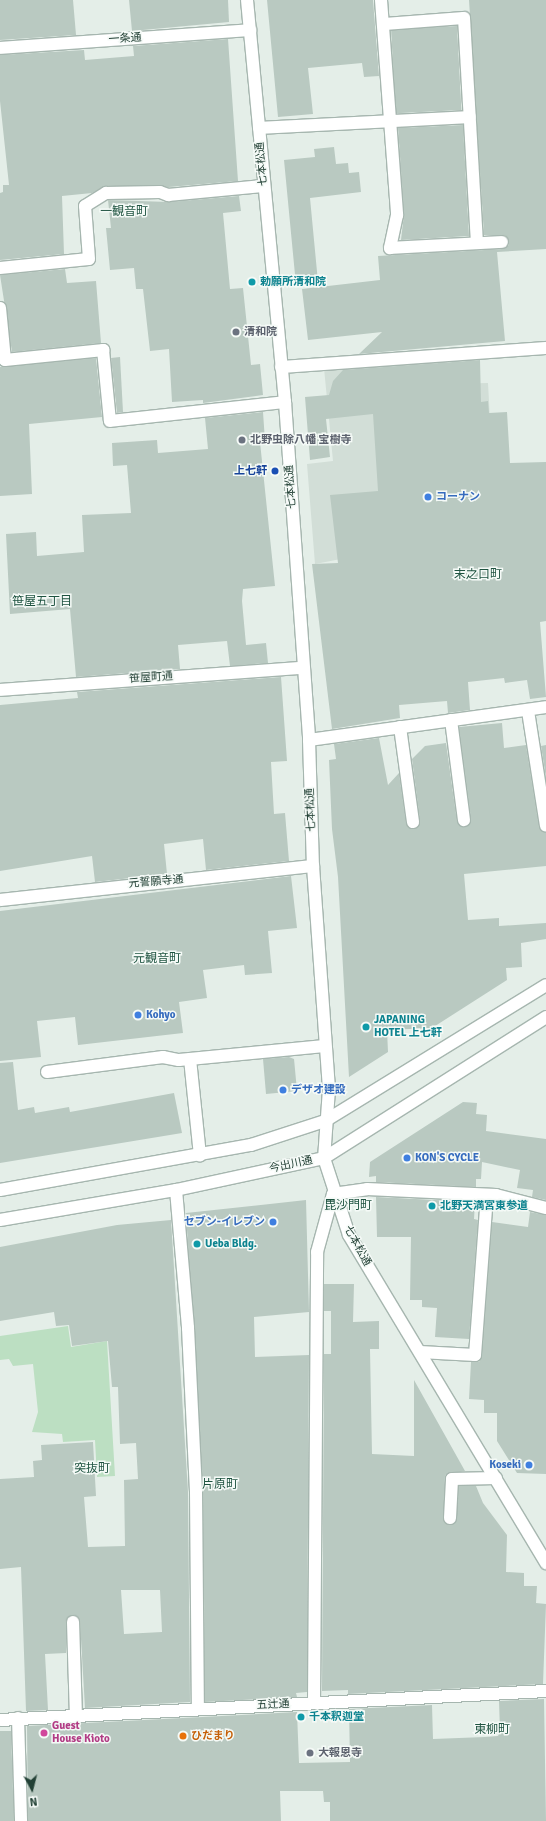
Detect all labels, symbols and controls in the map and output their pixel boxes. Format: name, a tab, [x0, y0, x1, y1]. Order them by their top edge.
street label: 一条通	[108, 31, 142, 47]
street label: 七本松通	[254, 142, 270, 186]
district label: 一観音町	[100, 205, 148, 219]
place label: 勅願所清和院	[260, 275, 326, 289]
marker: 勅願所清和院	[247, 277, 257, 287]
place label: 清和院	[244, 325, 277, 339]
marker: 清和院	[231, 327, 241, 337]
place label: 北野虫除八幡 宝樹寺	[250, 433, 351, 447]
marker: 北野虫除八幡 宝樹寺	[237, 435, 247, 445]
place label: 上七軒	[234, 464, 267, 478]
street label: 七本松通	[283, 465, 299, 509]
marker: 上七軒	[270, 466, 280, 476]
place label: コーナン	[436, 490, 480, 504]
marker: コーナン	[423, 492, 433, 502]
district label: 末之口町	[454, 568, 502, 582]
district label: 笹屋五丁目	[12, 595, 72, 609]
street label: 笹屋町通	[129, 670, 173, 686]
street label: 七本松通	[304, 788, 318, 832]
street label: 元誓願寺通	[128, 873, 184, 891]
district label: 元観音町	[133, 952, 181, 966]
place label: Kohyo	[146, 1008, 175, 1022]
marker: Kohyo	[133, 1010, 143, 1020]
place label: JAPANING HOTEL 上七軒	[374, 1014, 442, 1040]
marker: JAPANING HOTEL 上七軒	[361, 1022, 371, 1032]
place label: デザオ建設	[291, 1083, 346, 1097]
marker: デザオ建設	[278, 1085, 288, 1095]
place label: KON'S CYCLE	[415, 1151, 479, 1165]
marker: KON'S CYCLE	[402, 1153, 412, 1163]
street label: 今出川通	[268, 1154, 314, 1176]
district label: 毘沙門町	[324, 1199, 372, 1213]
place label: 北野天満宮東参道	[440, 1199, 528, 1213]
marker: 北野天満宮東参道	[427, 1201, 437, 1211]
place label: セブン-イレブン	[184, 1215, 265, 1229]
marker: セブン-イレブン	[268, 1217, 278, 1227]
street label: 七本松通	[341, 1224, 373, 1268]
place label: Ueba Bldg.	[205, 1237, 257, 1251]
marker: Ueba Bldg.	[192, 1239, 202, 1249]
place label: Koseki	[489, 1458, 521, 1472]
marker: Koseki	[524, 1460, 534, 1470]
district label: 突抜町	[74, 1462, 110, 1476]
district label: 片原町	[202, 1478, 238, 1492]
street label: 五辻通	[256, 1698, 290, 1712]
place label: 千本釈迦堂	[309, 1710, 364, 1724]
marker: 千本釈迦堂	[296, 1712, 306, 1722]
place label: Guest House Kioto	[52, 1720, 110, 1746]
district label: 東柳町	[474, 1723, 510, 1737]
marker: Guest House Kioto	[39, 1728, 49, 1738]
place label: ひだまり	[191, 1729, 235, 1743]
marker: ひだまり	[178, 1731, 188, 1741]
place label: 大報恩寺	[318, 1746, 362, 1760]
marker: 大報恩寺	[305, 1748, 315, 1758]
north arrow	[12, 1769, 52, 1809]
text: N	[29, 1794, 38, 1808]

